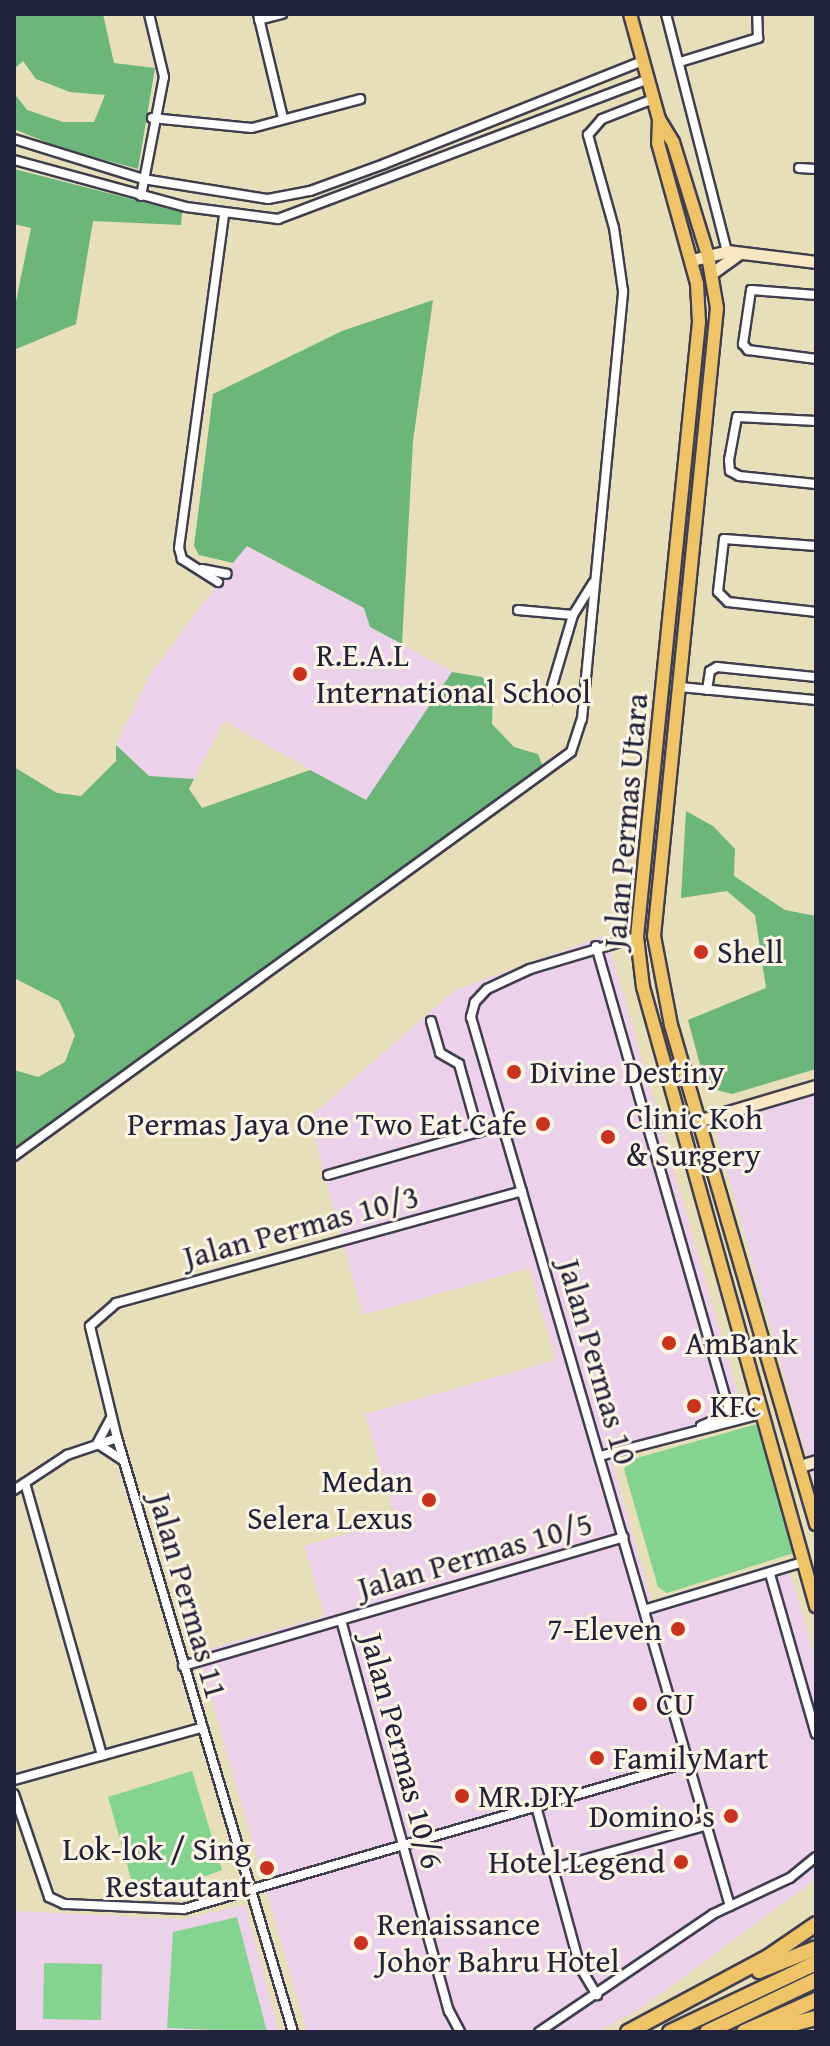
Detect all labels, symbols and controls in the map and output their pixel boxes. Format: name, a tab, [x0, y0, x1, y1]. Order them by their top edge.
place label: R.E.A.L International School	[316, 637, 591, 712]
marker: R.E.A.L International School	[291, 665, 309, 683]
street label: Jalan Permas Utara	[596, 692, 656, 950]
place label: Shell	[717, 933, 784, 971]
marker: Shell	[692, 943, 710, 961]
place label: Divine Destiny	[530, 1053, 725, 1091]
marker: Divine Destiny	[505, 1063, 523, 1081]
place label: Clinic Koh & Surgery	[626, 1100, 763, 1175]
place label: Permas Jaya One Two Eat Cafe	[127, 1105, 527, 1143]
marker: Permas Jaya One Two Eat Cafe	[534, 1115, 552, 1133]
marker: Clinic Koh & Surgery	[597, 1126, 619, 1148]
street label: Jalan Permas 10/3	[179, 1177, 423, 1277]
street label: Jalan Permas 10	[549, 1255, 645, 1469]
place label: AmBank	[685, 1324, 798, 1362]
marker: AmBank	[660, 1334, 678, 1352]
place label: KFC	[710, 1387, 762, 1425]
marker: KFC	[685, 1397, 703, 1415]
place label: Medan Selera Lexus	[247, 1463, 413, 1538]
street label: Jalan Permas 11	[140, 1489, 236, 1703]
marker: Medan Selera Lexus	[420, 1491, 438, 1509]
street label: Jalan Permas 10/5	[353, 1504, 597, 1608]
place label: 7-Eleven	[547, 1610, 662, 1648]
marker: 7-Eleven	[669, 1620, 687, 1638]
street label: Jalan Permas 10/6	[352, 1629, 452, 1873]
place label: CU	[656, 1685, 694, 1723]
marker: CU	[631, 1695, 649, 1713]
place label: FamilyMart	[613, 1739, 768, 1777]
marker: FamilyMart	[588, 1749, 606, 1767]
place label: MR.DIY	[478, 1777, 579, 1815]
marker: MR.DIY	[453, 1787, 471, 1805]
place label: Domino's	[589, 1797, 715, 1835]
marker: Domino's	[722, 1807, 740, 1825]
place label: Lok-lok / Sing Restautant	[63, 1831, 251, 1906]
place label: Hotel Legend	[488, 1843, 665, 1881]
marker: Hotel Legend	[672, 1853, 690, 1871]
marker: Lok-lok / Sing Restautant	[258, 1859, 276, 1877]
place label: Renaissance Johor Bahru Hotel	[377, 1906, 620, 1981]
marker: Renaissance Johor Bahru Hotel	[352, 1934, 370, 1952]

